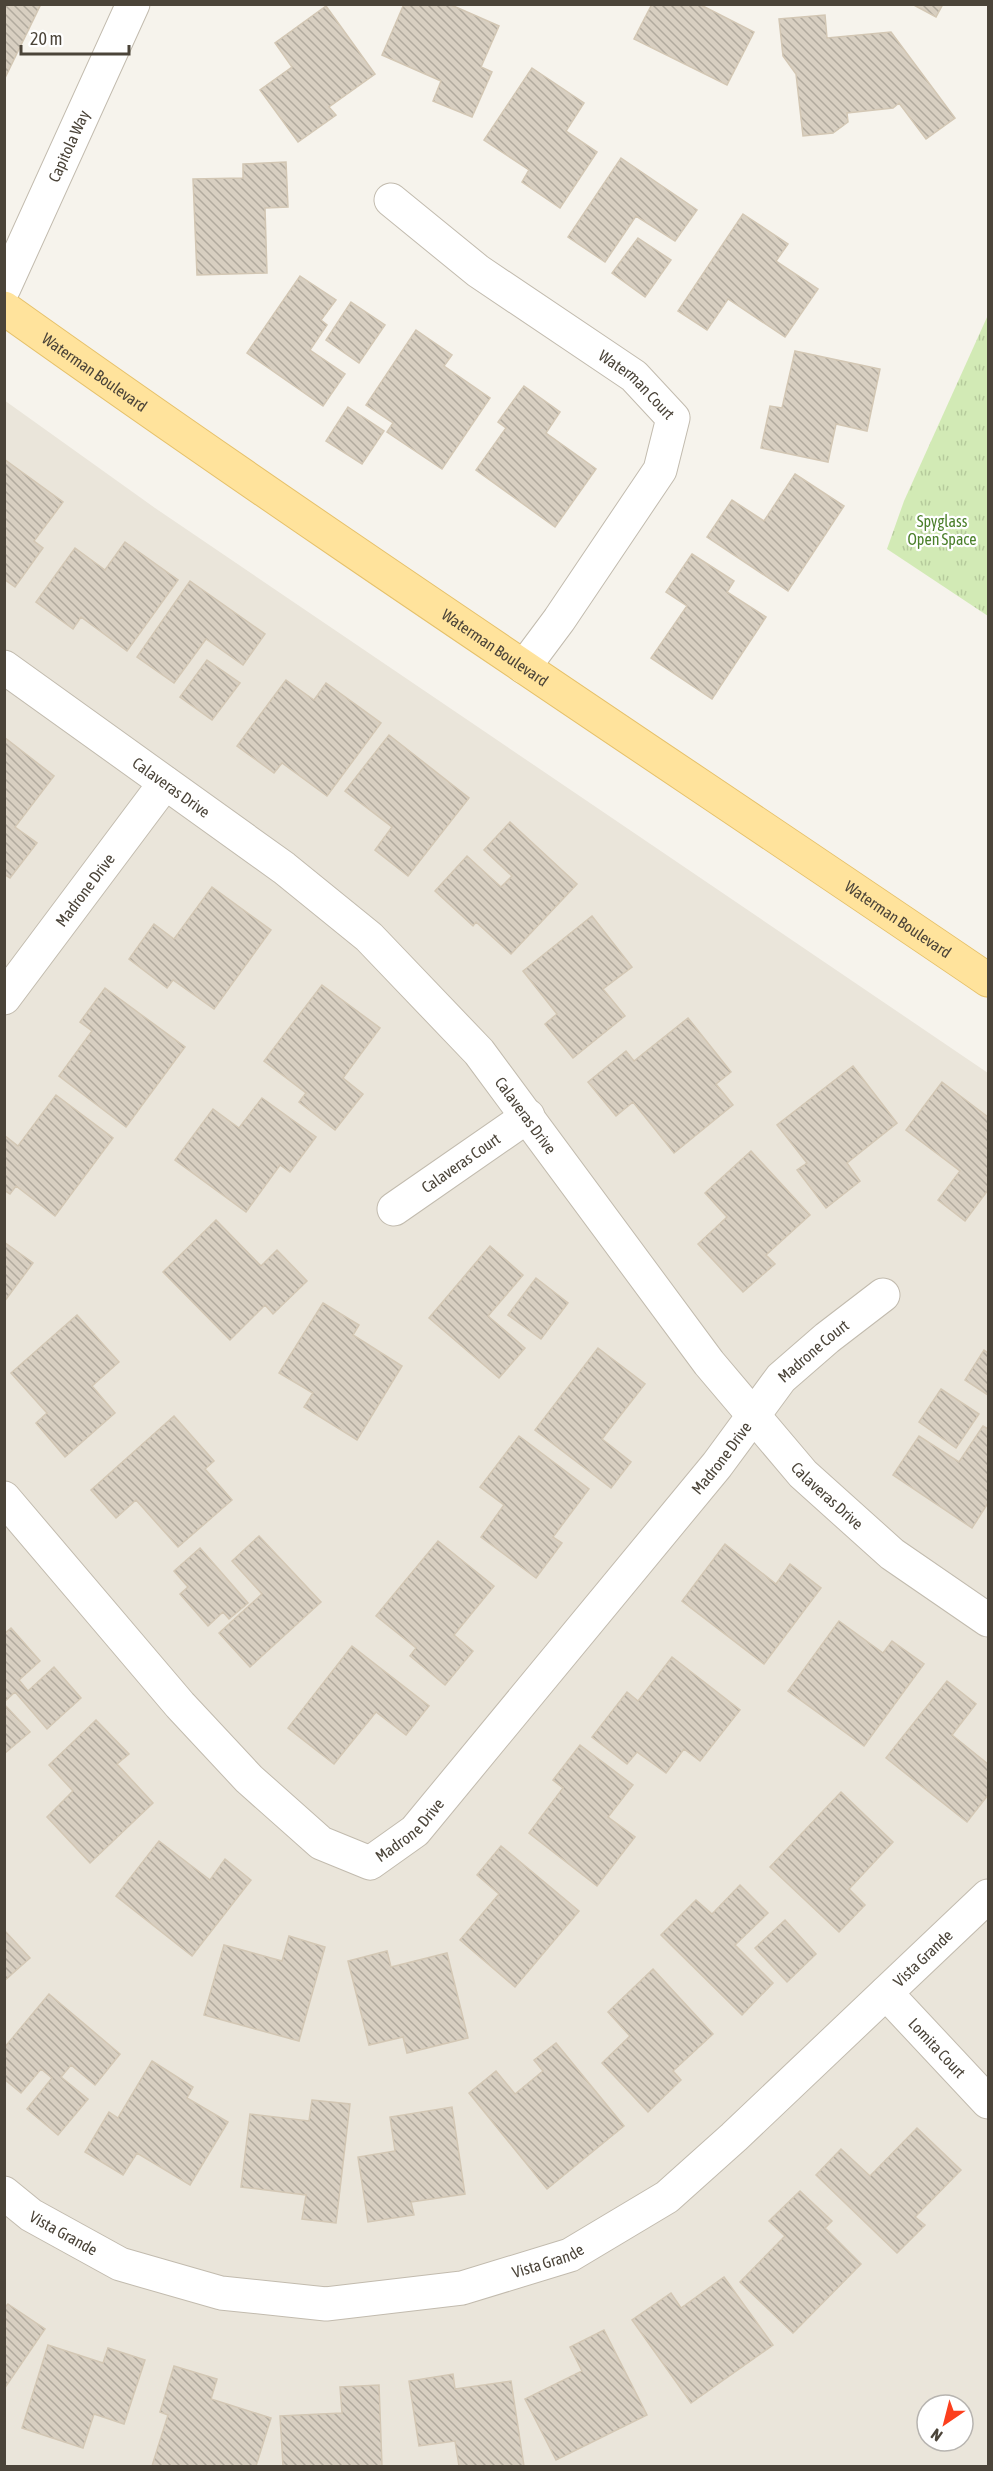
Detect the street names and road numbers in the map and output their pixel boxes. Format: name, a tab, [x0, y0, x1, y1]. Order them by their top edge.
street label: Capitola Way	[44, 107, 94, 185]
street label: Waterman Boulevard	[39, 329, 151, 415]
street label: Waterman Court	[596, 346, 679, 423]
street label: Waterman Boulevard	[439, 605, 552, 690]
street label: Calaveras Drive	[129, 753, 214, 821]
street label: Madrone Drive	[52, 850, 118, 930]
street label: Waterman Boulevard	[842, 877, 955, 961]
street label: Calaveras Drive	[492, 1073, 560, 1157]
street label: Calaveras Court	[418, 1129, 504, 1196]
street label: Madrone Court	[774, 1316, 852, 1386]
street label: Madrone Drive	[688, 1418, 755, 1498]
street label: Calaveras Drive	[788, 1458, 867, 1533]
street label: Madrone Drive	[372, 1795, 447, 1865]
street label: Vista Grande	[889, 1926, 956, 1990]
street label: Lomita Court	[905, 2014, 970, 2082]
street label: Vista Grande	[27, 2207, 101, 2259]
street label: Vista Grande	[510, 2240, 587, 2281]

